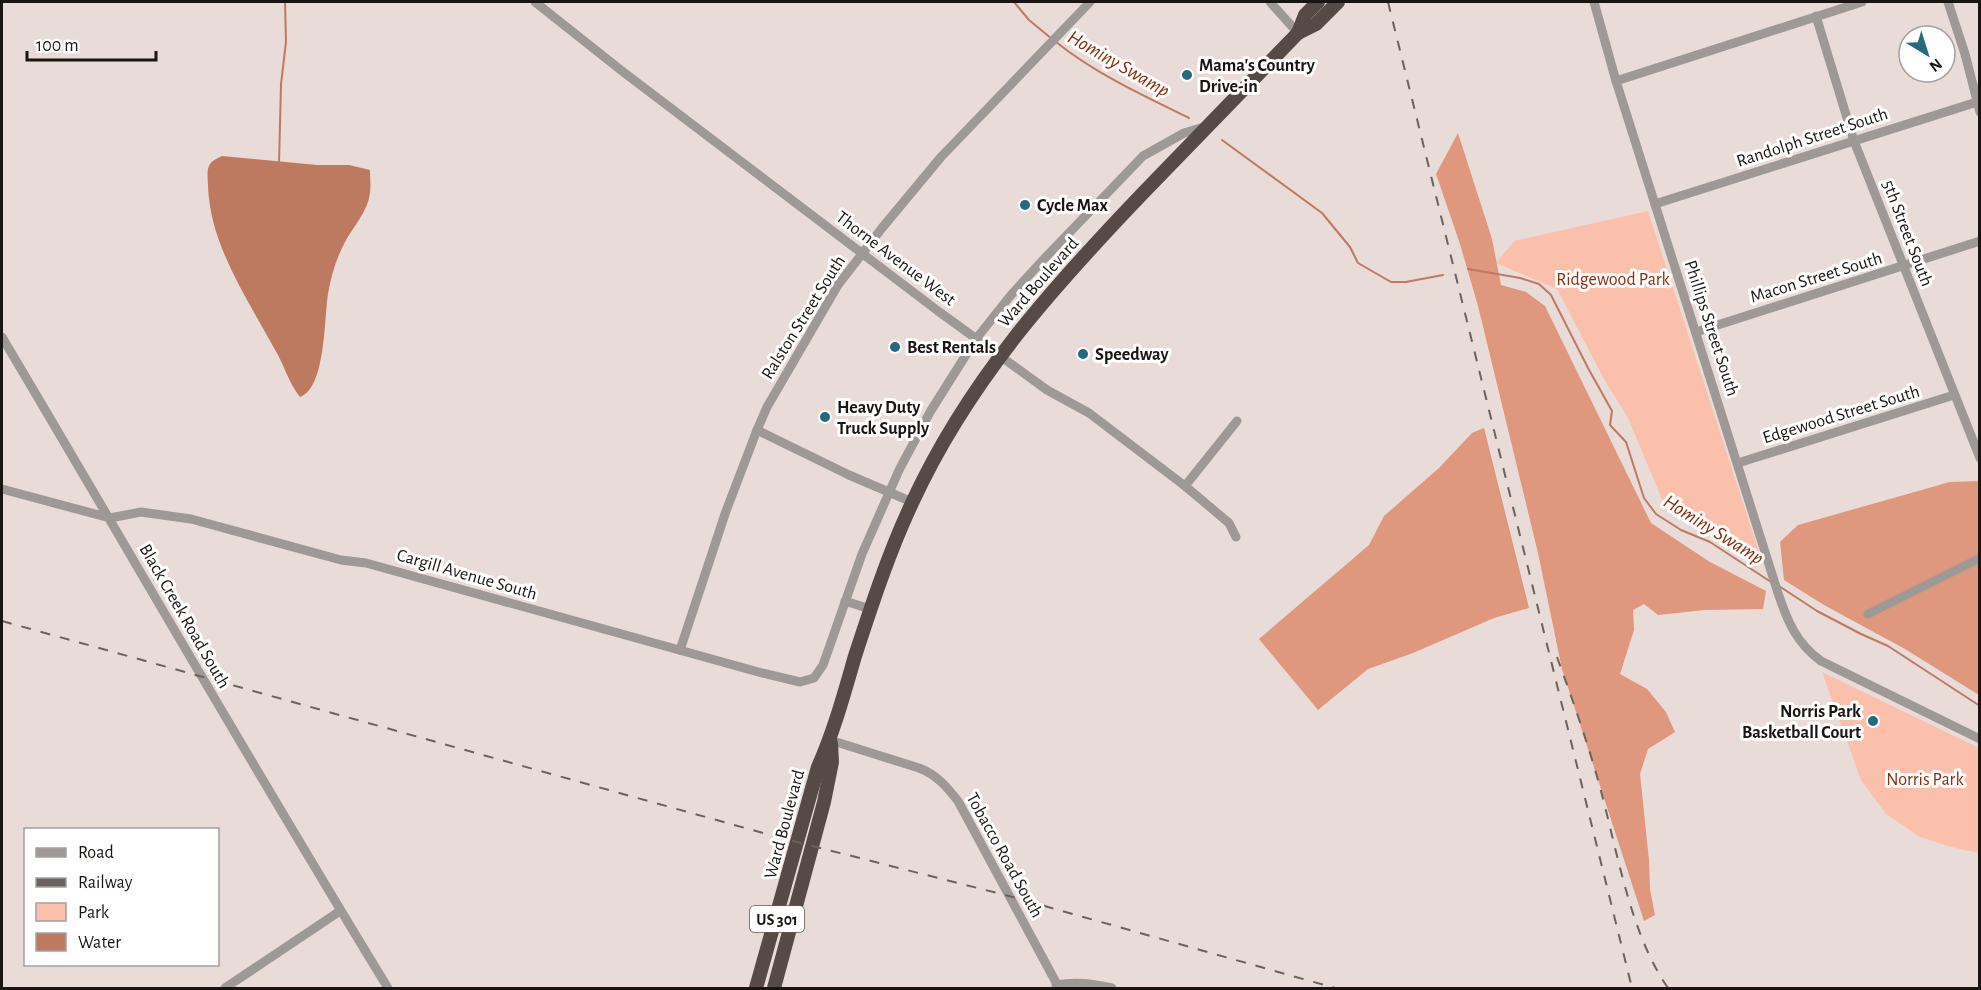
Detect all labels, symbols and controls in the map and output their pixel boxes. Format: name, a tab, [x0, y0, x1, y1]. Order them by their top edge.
scale bar	[27, 24, 156, 62]
north arrow	[1897, 24, 1957, 84]
water label: Hominy Swamp	[1064, 27, 1173, 101]
text: 100 m	[36, 37, 79, 55]
text: N	[1926, 55, 1945, 75]
place label: Mama's Country Drive-in	[1199, 57, 1316, 96]
marker: Mama's Country Drive-in	[1180, 68, 1194, 82]
street label: Randolph Street South	[1735, 105, 1890, 171]
street label: 5th Street South	[1879, 178, 1936, 289]
place label: Cycle Max	[1037, 197, 1109, 215]
marker: Cycle Max	[1018, 198, 1032, 212]
street label: Thorne Avenue West	[832, 208, 959, 310]
street label: Ward Boulevard	[995, 234, 1082, 331]
street label: Macon Street South	[1748, 249, 1884, 307]
street label: Ralston Street South	[759, 253, 849, 383]
street label: Phillips Street South	[1681, 258, 1742, 398]
park label: Ridgewood Park	[1556, 271, 1671, 289]
place label: Best Rentals	[907, 339, 996, 357]
marker: Best Rentals	[888, 340, 902, 354]
place label: Speedway	[1095, 346, 1170, 364]
marker: Speedway	[1076, 347, 1090, 361]
street label: Edgewood Street South	[1761, 383, 1922, 447]
place label: Heavy Duty Truck Supply	[837, 399, 930, 438]
marker: Heavy Duty Truck Supply	[818, 410, 832, 424]
water label: Hominy Swamp	[1660, 491, 1767, 569]
street label: Black Creek Road South	[136, 541, 233, 692]
street label: Cargill Avenue South	[395, 546, 539, 604]
place label: Norris Park Basketball Court	[1742, 703, 1861, 742]
marker: Norris Park Basketball Court	[1866, 714, 1880, 728]
street label: Ward Boulevard	[762, 768, 808, 881]
park label: Norris Park	[1886, 771, 1964, 789]
street label: Tobacco Road South	[962, 790, 1046, 921]
legend	[24, 828, 219, 966]
text: Road	[78, 844, 114, 862]
text: Railway	[78, 874, 133, 892]
text: Park	[78, 904, 110, 922]
road number: US 301	[750, 906, 804, 932]
text: Water	[78, 934, 121, 952]

